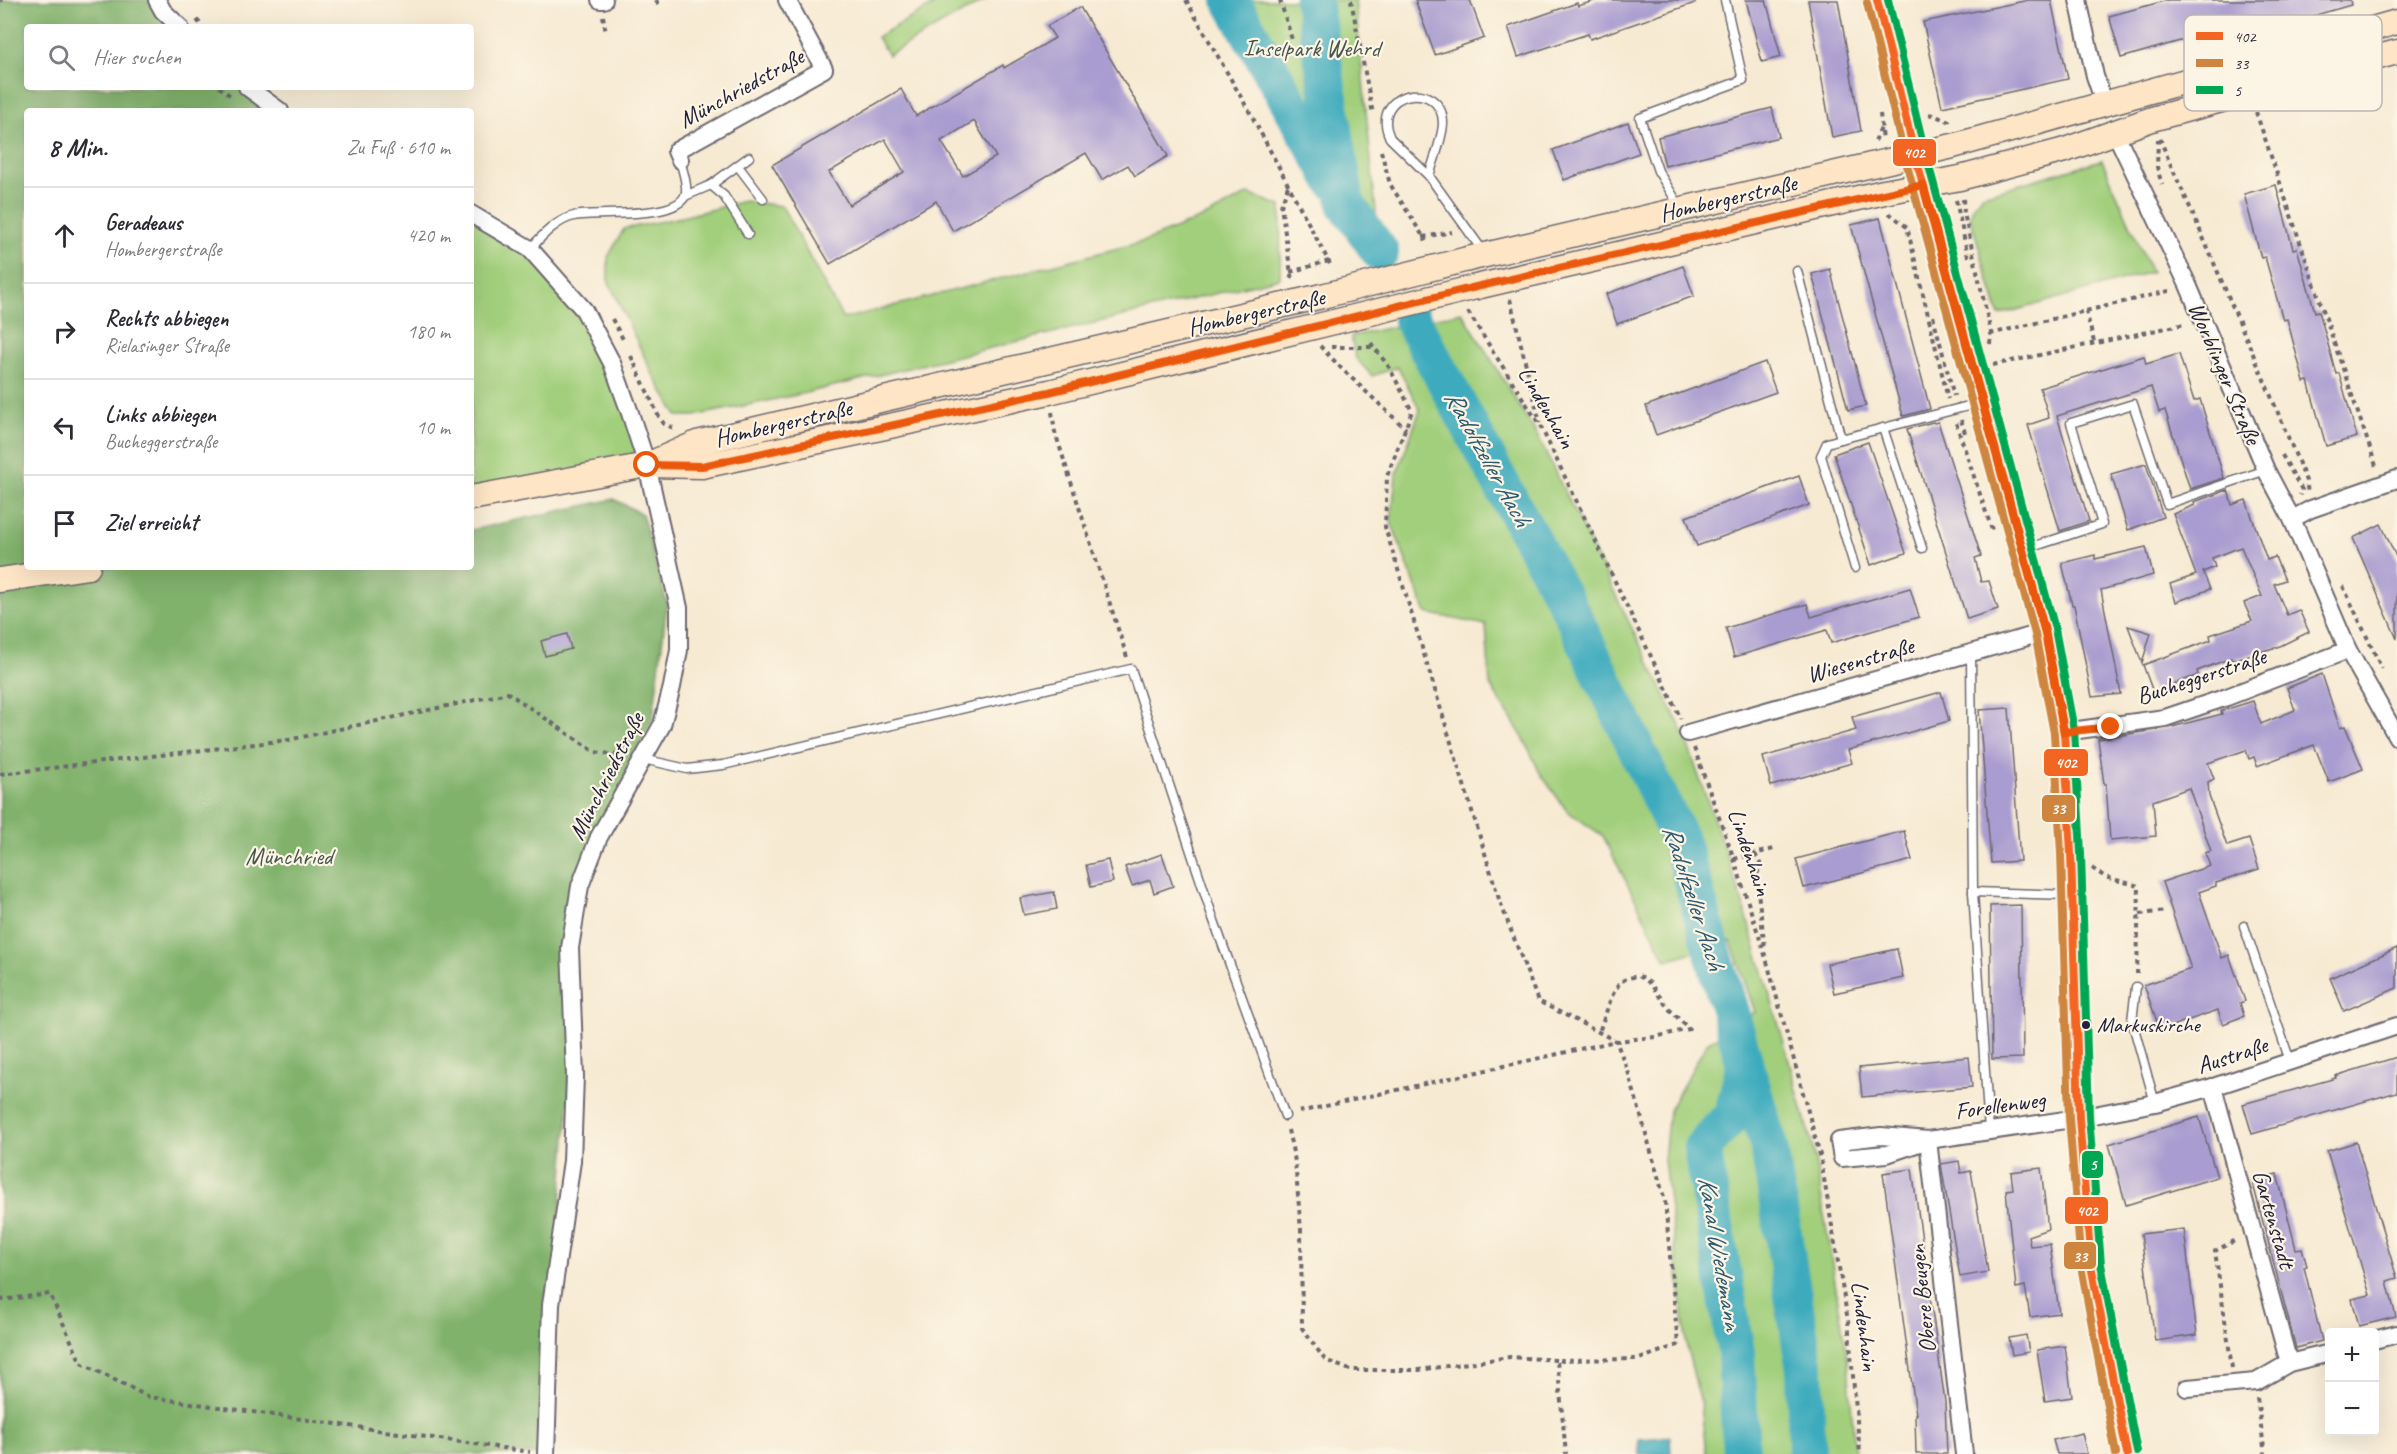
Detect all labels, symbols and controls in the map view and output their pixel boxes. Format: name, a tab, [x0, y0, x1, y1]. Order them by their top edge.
legend	[2184, 15, 2382, 111]
search box	[24, 24, 474, 90]
text: 402	[2234, 27, 2257, 47]
park label: Inselpark Wehrd	[1244, 33, 1384, 63]
street label: Münchriedstraße	[673, 40, 811, 135]
icon: search	[45, 41, 78, 74]
text: Hier suchen	[93, 43, 181, 71]
text: 33	[2234, 54, 2250, 74]
text: 5	[2234, 81, 2242, 101]
text: 8 Min.	[48, 131, 107, 164]
text: Zu Fuß · 610 m	[347, 135, 450, 160]
line badge: 402	[1892, 138, 1937, 167]
text: 402	[1903, 143, 1927, 163]
street label: Hombergerstraße	[1656, 167, 1802, 228]
text: Geradeaus	[105, 209, 182, 237]
icon: ahead	[48, 219, 81, 252]
text: 420 m	[407, 223, 450, 248]
text: Hombergerstraße	[105, 237, 222, 262]
street label: Hombergerstraße	[1184, 281, 1330, 342]
street label: Worblinger Straße	[2182, 297, 2269, 451]
text: Rechts abbiegen	[105, 305, 228, 333]
icon: right	[48, 315, 81, 348]
text: 180 m	[407, 319, 450, 344]
text: Rielasinger Straße	[105, 333, 229, 358]
street label: Lindenhain	[1511, 361, 1583, 454]
water label: Radolfzeller Aach	[1437, 384, 1540, 534]
street label: Hombergerstraße	[711, 392, 857, 453]
text: Links abbiegen	[105, 401, 216, 429]
icon: left	[48, 411, 81, 444]
text: 10 m	[416, 415, 450, 440]
text: Bucheggerstraße	[105, 429, 217, 454]
route start	[633, 451, 659, 477]
icon: arrive	[48, 507, 81, 540]
text: Ziel erreicht	[105, 509, 198, 537]
street label: Wiesenstraße	[1803, 630, 1919, 690]
street label: Bucheggerstraße	[2132, 640, 2272, 711]
street label: Münchriedstraße	[561, 705, 652, 845]
route end	[2097, 713, 2123, 739]
line badge: 402	[2043, 748, 2089, 777]
text: 402	[2055, 753, 2079, 773]
line badge: 33	[2041, 794, 2076, 823]
text: 33	[2051, 799, 2067, 819]
street label: Lindenhain	[1721, 805, 1779, 900]
water label: Radolfzeller Aach	[1655, 820, 1734, 976]
park label: Münchried	[246, 841, 336, 871]
place label: Markuskirche	[2097, 1011, 2202, 1039]
marker: Markuskirche	[2080, 1019, 2092, 1031]
street label: Austraße	[2193, 1029, 2273, 1080]
street label: Forellenweg	[1953, 1084, 2048, 1126]
line badge: 5	[2081, 1150, 2104, 1179]
text: 5	[2090, 1155, 2099, 1175]
street label: Gartenstadt	[2246, 1166, 2303, 1274]
water label: Kanal Wiedemann	[1690, 1174, 1750, 1335]
line badge: 402	[2064, 1196, 2109, 1225]
text: 402	[2076, 1201, 2100, 1221]
line badge: 33	[2063, 1241, 2097, 1270]
street label: Obere Beugen	[1901, 1242, 1943, 1355]
text: 33	[2073, 1247, 2089, 1267]
street label: Lindenhain	[1845, 1279, 1885, 1373]
map controls	[2325, 1328, 2379, 1436]
button: +	[2325, 1328, 2379, 1382]
button: −	[2325, 1382, 2379, 1436]

